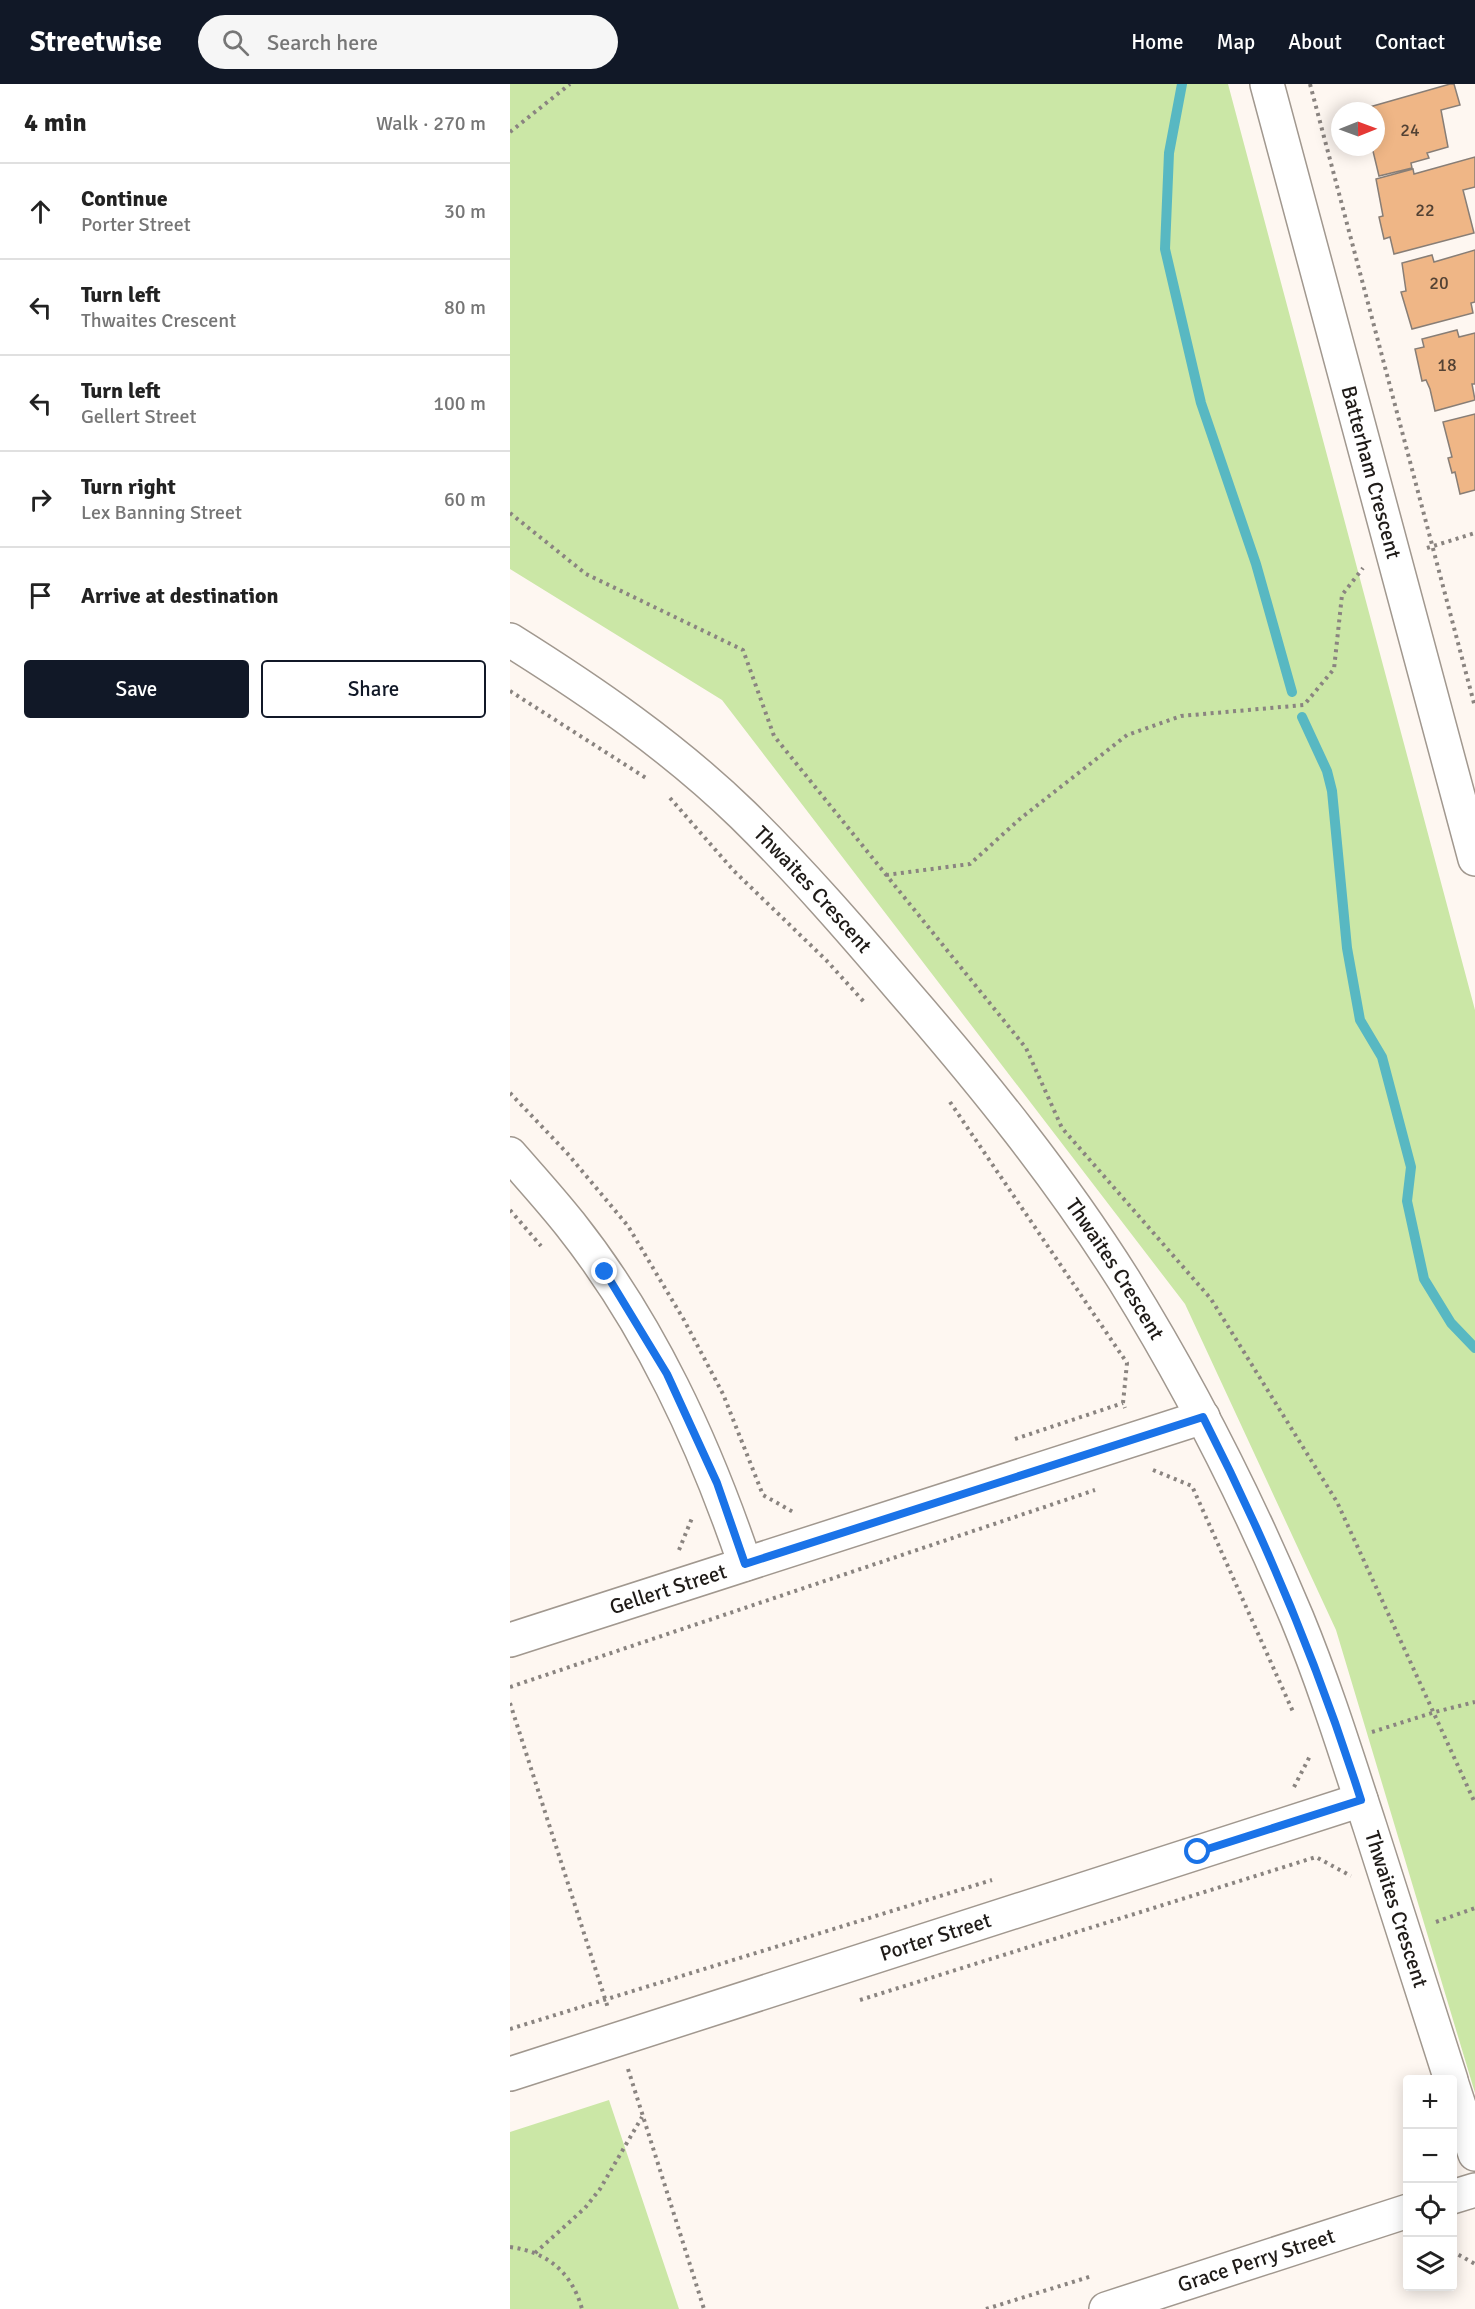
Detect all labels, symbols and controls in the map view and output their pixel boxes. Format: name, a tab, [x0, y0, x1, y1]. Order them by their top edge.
search box	[198, 15, 618, 69]
text: Streetwise	[30, 25, 162, 59]
icon: search	[219, 26, 252, 59]
text: Search here	[267, 29, 378, 56]
text: Home	[1131, 29, 1184, 55]
text: Map	[1217, 29, 1255, 55]
text: About	[1288, 29, 1342, 55]
text: Contact	[1375, 29, 1445, 55]
north arrow	[1331, 102, 1385, 156]
text: 4 min	[24, 107, 87, 139]
text: Walk · 270 m	[376, 111, 486, 136]
house number: 24	[1400, 119, 1420, 141]
text: Continue	[81, 185, 168, 212]
icon: ahead	[24, 195, 57, 228]
text: 30 m	[444, 199, 486, 224]
house number: 22	[1415, 199, 1435, 221]
text: Porter Street	[81, 212, 191, 237]
house number: 20	[1429, 272, 1449, 294]
text: Turn left	[81, 281, 161, 308]
icon: left	[24, 291, 57, 324]
text: 80 m	[444, 295, 486, 320]
text: Thwaites Crescent	[81, 308, 236, 333]
house number: 18	[1437, 354, 1457, 376]
text: Turn left	[81, 377, 161, 404]
street label: Batterham Crescent	[1336, 383, 1407, 562]
icon: left	[24, 387, 57, 420]
text: 100 m	[433, 391, 486, 416]
text: Gellert Street	[81, 404, 197, 429]
text: Turn right	[81, 473, 176, 500]
icon: right	[24, 483, 57, 516]
text: 60 m	[444, 487, 486, 512]
text: Lex Banning Street	[81, 500, 242, 525]
icon: arrive	[24, 579, 57, 612]
text: Arrive at destination	[81, 582, 278, 609]
button: Save	[24, 660, 249, 718]
button: Share	[261, 660, 486, 718]
street label: Thwaites Crescent	[748, 820, 877, 958]
street label: Thwaites Crescent	[1060, 1193, 1170, 1344]
route end	[591, 1258, 617, 1284]
street label: Gellert Street	[606, 1558, 730, 1620]
street label: Thwaites Crescent	[1359, 1828, 1434, 1991]
route start	[1184, 1838, 1210, 1864]
street label: Porter Street	[877, 1907, 994, 1967]
map controls	[1403, 2075, 1457, 2291]
button: +	[1403, 2075, 1457, 2129]
button: −	[1403, 2129, 1457, 2183]
button: locate	[1403, 2183, 1457, 2237]
street label: Grace Perry Street	[1174, 2223, 1338, 2298]
button: layers	[1403, 2237, 1457, 2291]

